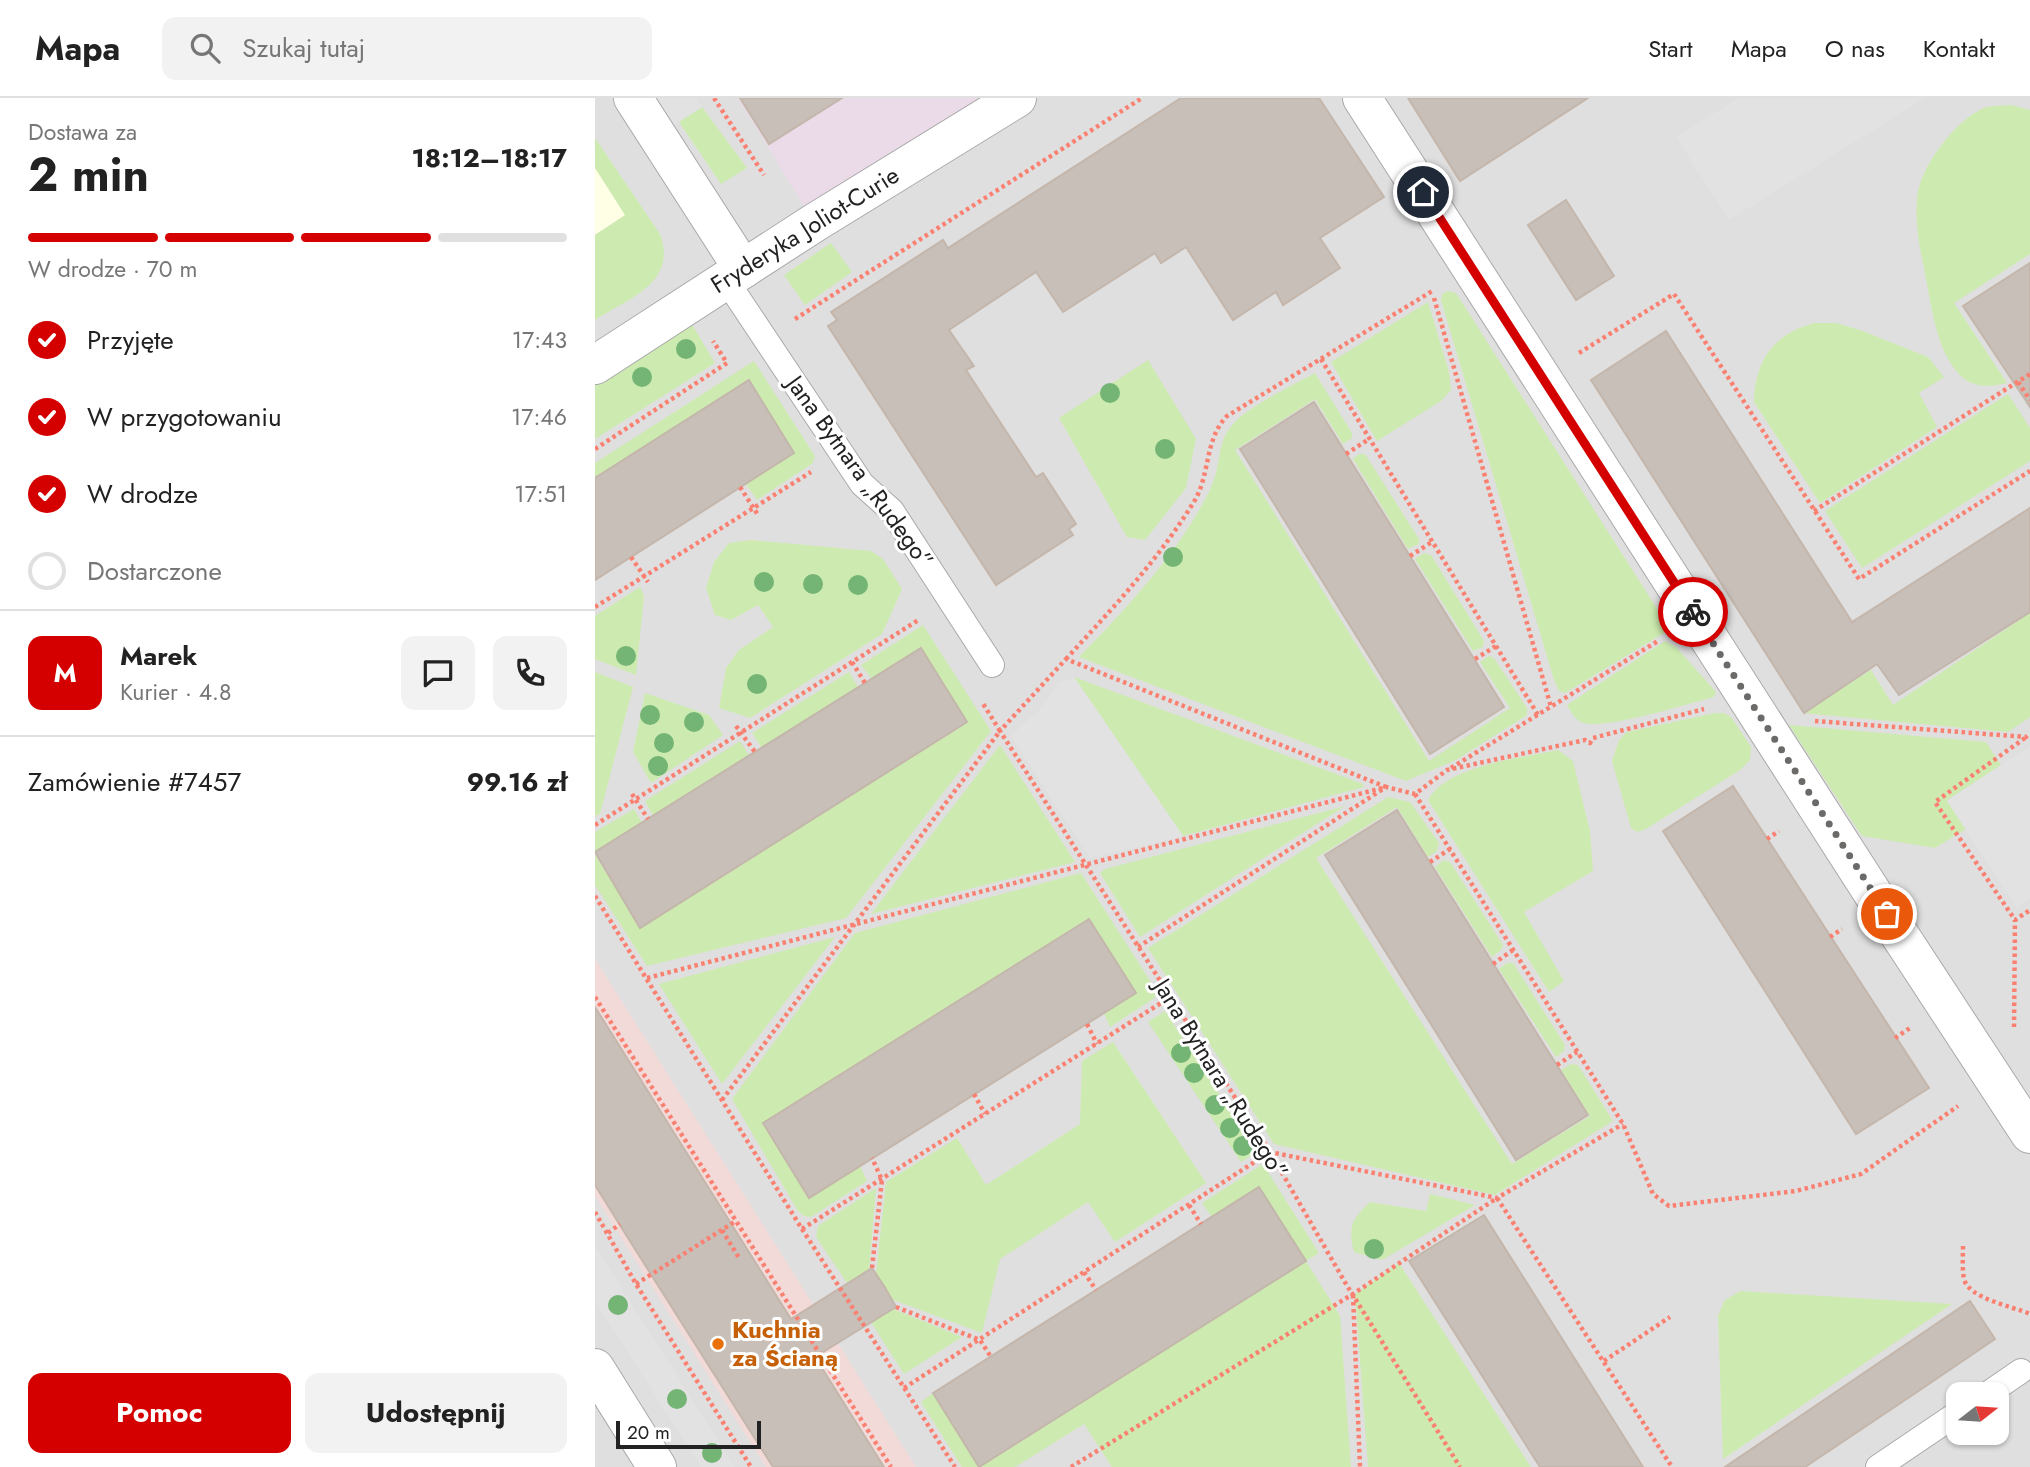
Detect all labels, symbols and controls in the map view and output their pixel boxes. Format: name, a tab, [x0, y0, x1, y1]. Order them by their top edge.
search box	[162, 17, 652, 80]
text: Mapa	[35, 25, 120, 72]
icon: search	[186, 29, 224, 67]
text: Szukaj tutaj	[242, 29, 365, 67]
text: Start	[1648, 31, 1693, 66]
text: Mapa	[1731, 31, 1787, 66]
text: O nas	[1825, 31, 1885, 66]
text: Kontakt	[1923, 31, 1995, 66]
text: Dostawa za	[28, 115, 137, 149]
text: 18:12–18:17	[412, 139, 567, 177]
text: 2 min	[28, 142, 149, 208]
street label: Fryderyka Joliot-Curie	[704, 157, 906, 302]
pin	[1393, 162, 1453, 222]
icon: home	[1404, 173, 1442, 211]
text: W drodze · 70 m	[28, 252, 198, 286]
icon: check	[28, 321, 66, 359]
text: Przyjęte	[87, 321, 174, 359]
text: 17:43	[512, 323, 567, 357]
street label: Jana Bytnara „Rudego”	[777, 366, 942, 575]
icon: check	[28, 398, 66, 436]
text: W przygotowaniu	[87, 398, 282, 436]
text: 17:46	[511, 400, 567, 434]
icon: check	[28, 475, 66, 513]
text: W drodze	[87, 475, 198, 513]
text: 17:51	[514, 477, 567, 511]
text: Dostarczone	[87, 552, 222, 590]
courier	[1658, 577, 1728, 647]
icon: bike	[1674, 593, 1712, 631]
button: chat	[401, 636, 475, 710]
button: phone	[493, 636, 567, 710]
text: Marek	[120, 637, 197, 675]
text: M	[53, 654, 77, 692]
text: Kurier · 4.8	[120, 675, 232, 709]
text: Zamówienie #7457	[28, 763, 241, 801]
text: 99.16 zł	[467, 763, 567, 801]
pin	[1857, 884, 1917, 944]
icon: bag	[1868, 895, 1906, 933]
street label: Jana Bytnara „Rudego”	[1144, 969, 1297, 1186]
place label: Kuchnia za Ścianą	[732, 1312, 838, 1375]
marker: Kuchnia za Ścianą	[710, 1336, 726, 1352]
button: Pomoc	[28, 1373, 291, 1453]
button: Udostępnij	[305, 1373, 567, 1453]
north arrow	[1946, 1382, 2009, 1446]
map controls	[1946, 1382, 2009, 1445]
scale bar	[616, 1418, 761, 1450]
text: 20 m	[627, 1419, 670, 1446]

